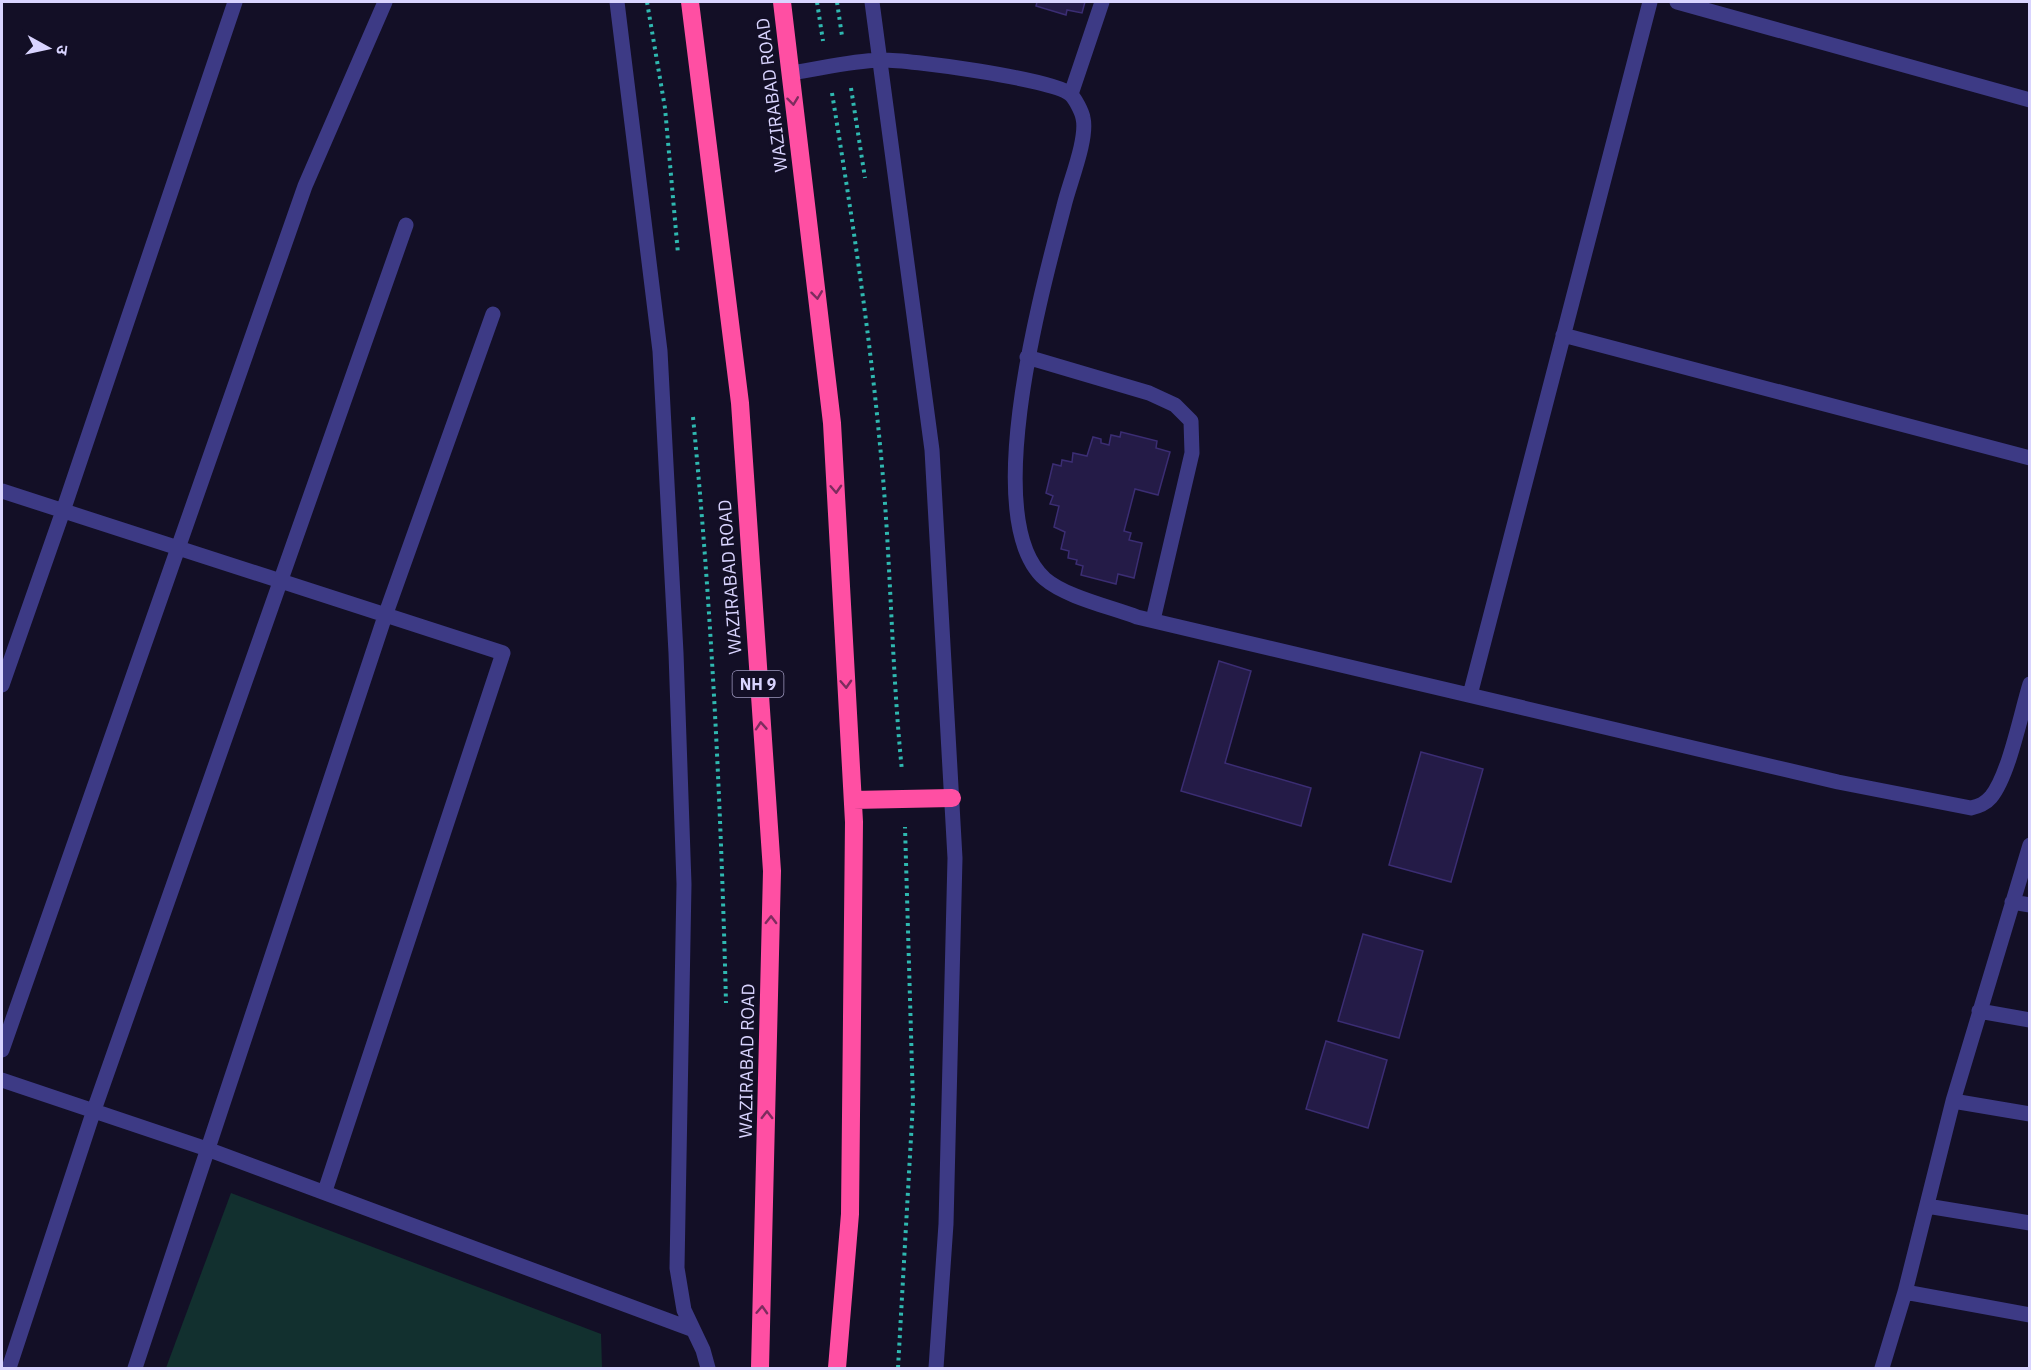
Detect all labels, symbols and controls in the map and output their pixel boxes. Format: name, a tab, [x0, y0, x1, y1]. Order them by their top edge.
street label: WAZIRABAD ROAD	[751, 17, 792, 173]
north arrow	[18, 18, 78, 78]
text: उ	[52, 44, 73, 57]
one-way arrow	[787, 97, 799, 106]
one-way arrow	[810, 290, 822, 299]
one-way arrow	[829, 484, 842, 493]
street label: WAZIRABAD ROAD	[713, 499, 746, 655]
road number: NH 9	[732, 671, 783, 697]
one-way arrow	[840, 679, 853, 688]
one-way arrow	[755, 721, 768, 730]
one-way arrow	[765, 916, 777, 925]
street label: WAZIRABAD ROAD	[734, 983, 759, 1139]
one-way arrow	[761, 1111, 773, 1120]
one-way arrow	[756, 1306, 769, 1315]

